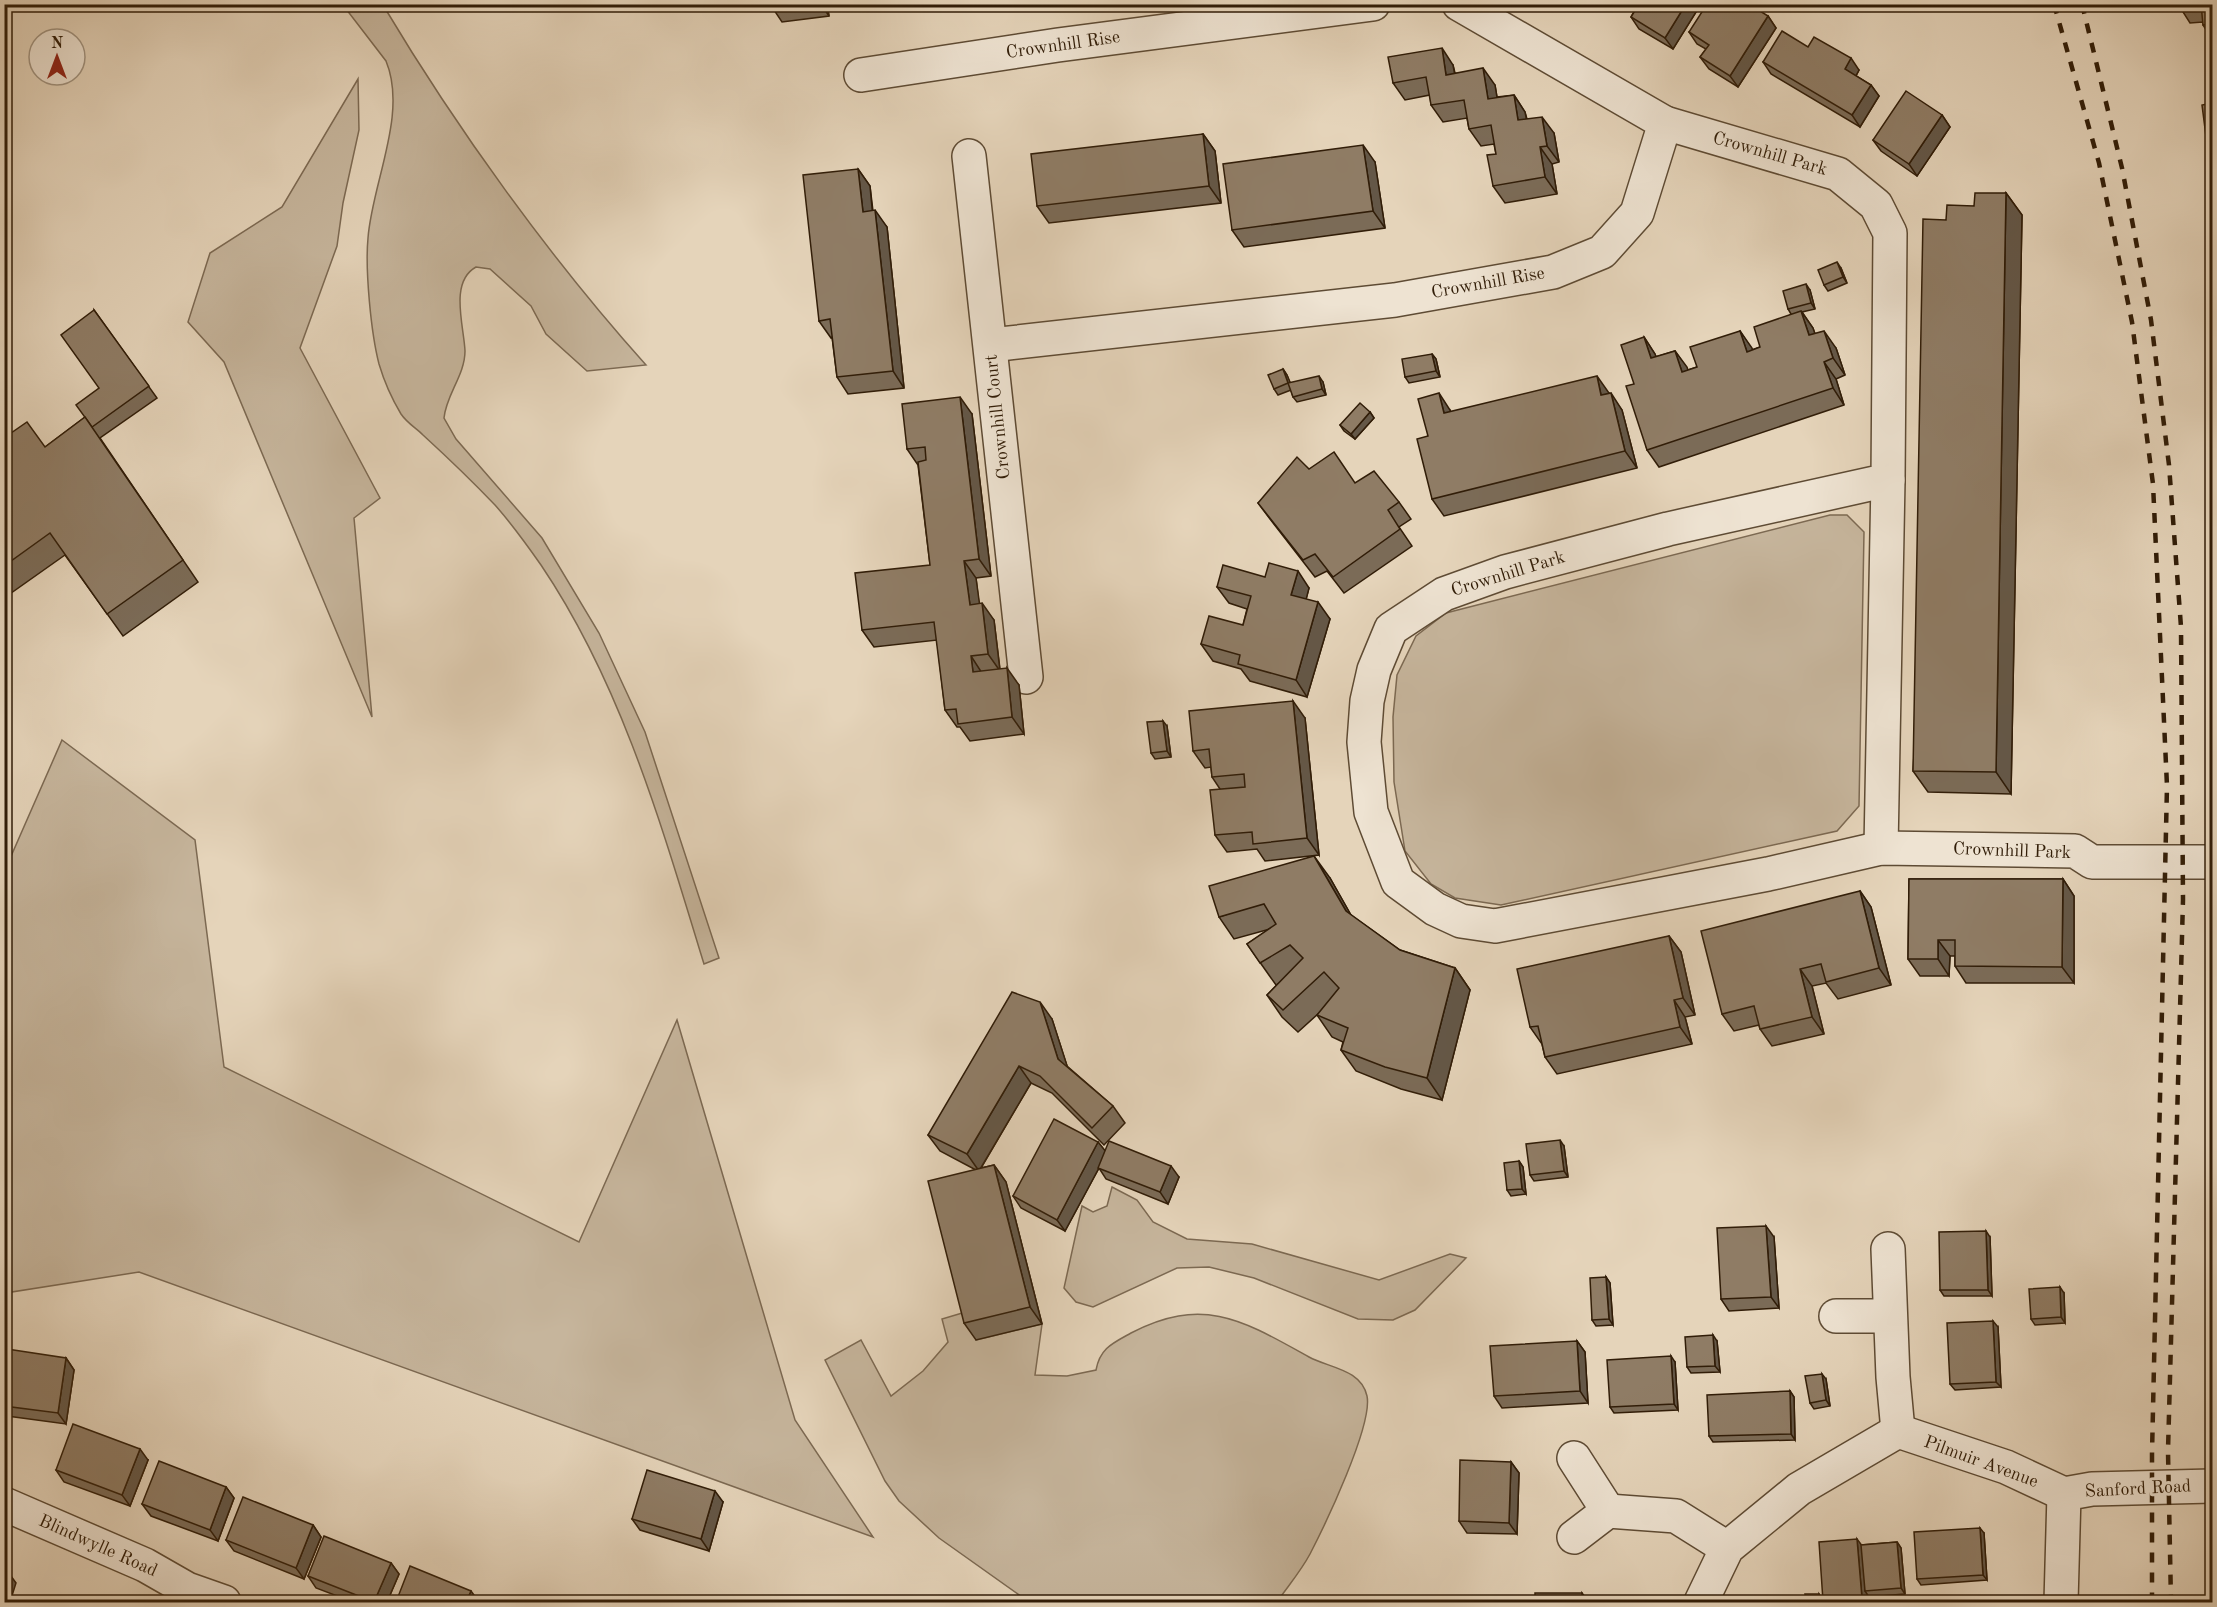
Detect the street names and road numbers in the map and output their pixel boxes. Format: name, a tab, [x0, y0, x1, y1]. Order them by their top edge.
street label: Crownhill Rise	[1005, 28, 1121, 62]
street label: Crownhill Park	[1711, 129, 1829, 179]
street label: Crownhill Rise	[1430, 264, 1546, 302]
street label: Crownhill Court	[982, 354, 1014, 480]
street label: Crownhill Park	[1449, 548, 1567, 600]
street label: Crownhill Park	[1953, 840, 2071, 862]
street label: Pilmuir Avenue	[1921, 1433, 2041, 1491]
street label: Sanford Road	[2084, 1477, 2192, 1501]
street label: Blindwylle Road	[36, 1512, 160, 1580]

